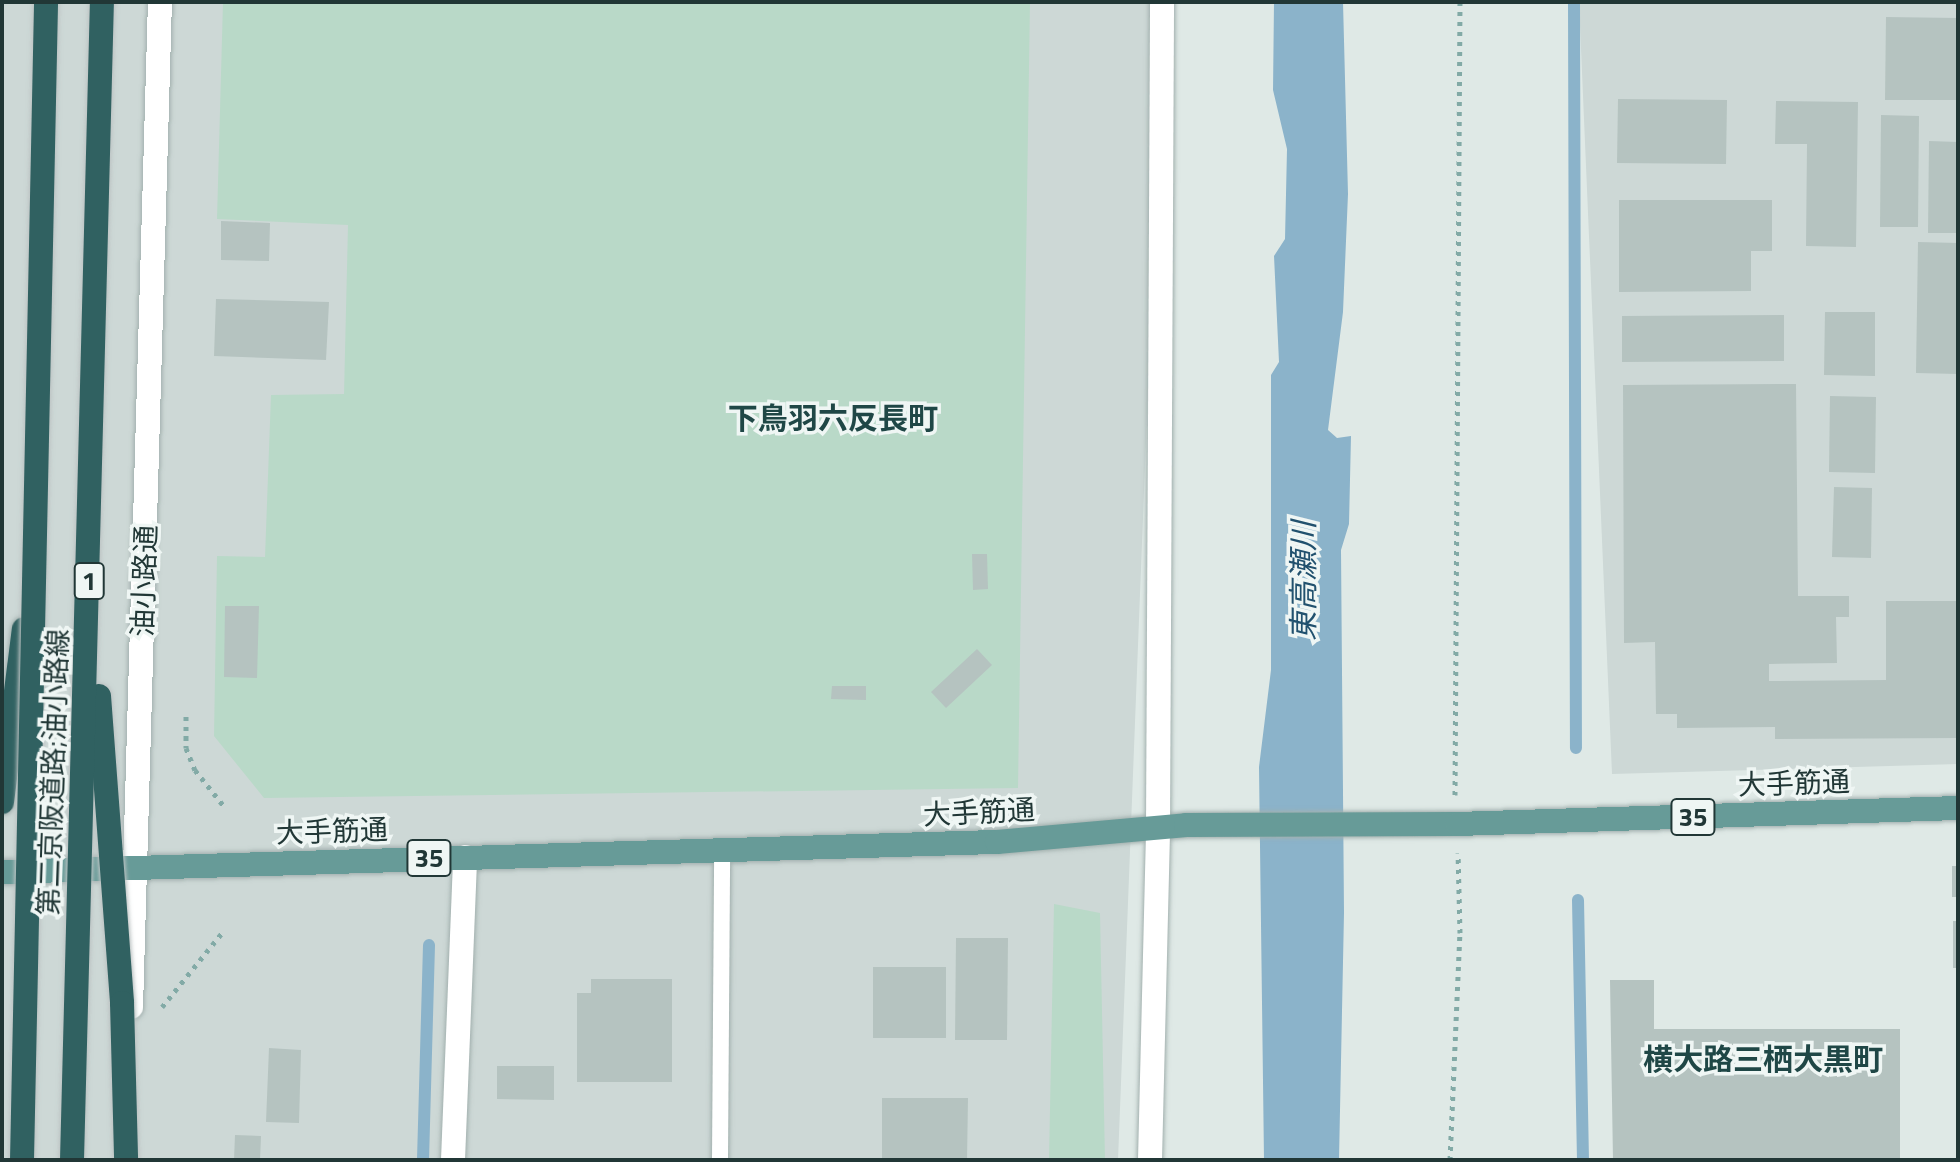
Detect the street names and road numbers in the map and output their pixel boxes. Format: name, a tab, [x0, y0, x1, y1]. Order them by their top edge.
street label: 油小路通	[125, 524, 163, 638]
road number: 1	[73, 559, 105, 603]
street label: 第二京阪道路;油小路線	[31, 628, 75, 916]
street label: 大手筋通	[1737, 764, 1851, 802]
street label: 大手筋通	[922, 792, 1036, 832]
road number: 35	[1669, 795, 1717, 839]
street label: 大手筋通	[275, 812, 389, 850]
road number: 35	[405, 836, 453, 880]

